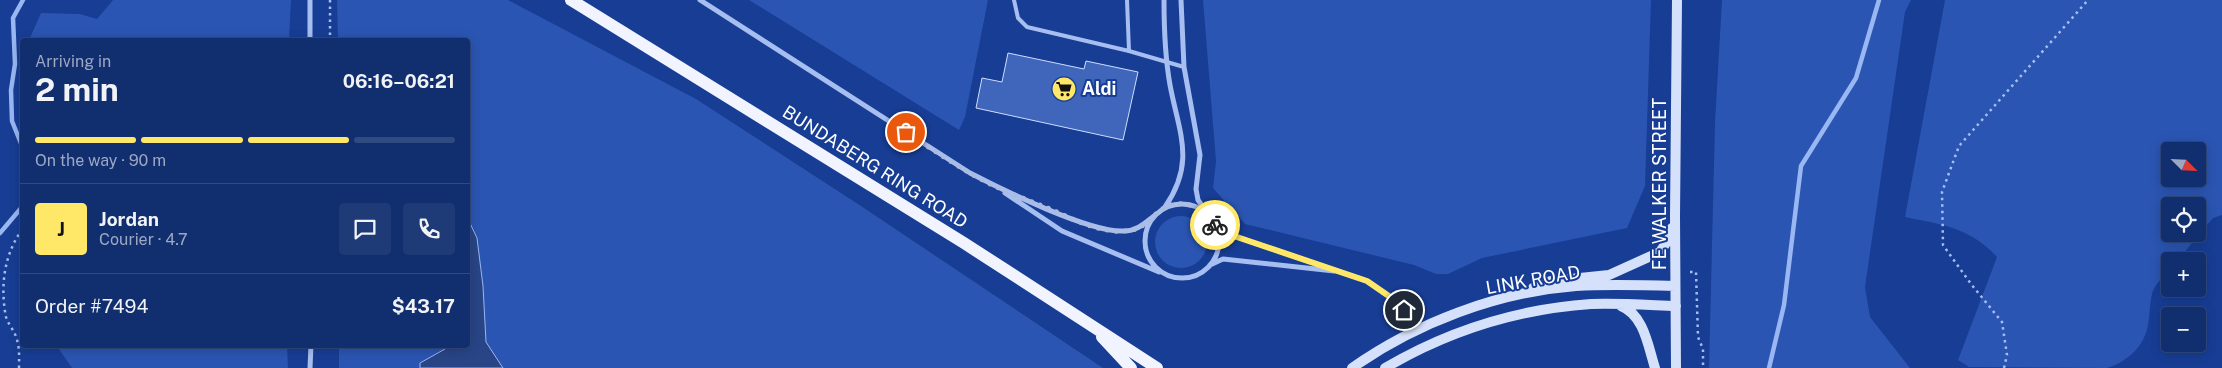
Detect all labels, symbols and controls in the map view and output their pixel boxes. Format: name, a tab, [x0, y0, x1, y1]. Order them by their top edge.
text: Arriving in	[35, 52, 111, 71]
text: 06:16–06:21	[343, 70, 455, 92]
text: 2 min	[35, 71, 119, 108]
supermarket icon: Aldi	[1051, 76, 1077, 102]
place label: Aldi	[1082, 78, 1116, 99]
street label: FE WALKER STREET	[1649, 98, 1670, 270]
street label: BUNDABERG RING ROAD	[779, 101, 972, 232]
pin	[885, 111, 927, 153]
icon: bag	[892, 118, 920, 146]
north arrow	[2161, 142, 2206, 188]
map controls	[2161, 142, 2206, 352]
text: On the way · 90 m	[35, 151, 166, 170]
button: locate	[2161, 197, 2206, 242]
courier	[1190, 200, 1240, 250]
button: chat	[339, 203, 391, 255]
button: phone	[403, 203, 455, 255]
text: Jordan	[99, 208, 159, 230]
icon: bike	[1201, 211, 1229, 239]
text: J	[57, 218, 65, 240]
text: Courier · 4.7	[99, 230, 188, 249]
button: +	[2161, 252, 2206, 297]
street label: LINK ROAD	[1484, 261, 1582, 298]
pin	[1383, 289, 1425, 331]
text: Order #7494	[35, 295, 148, 317]
text: $43.17	[392, 295, 455, 317]
icon: home	[1390, 296, 1418, 324]
button: −	[2161, 307, 2206, 352]

